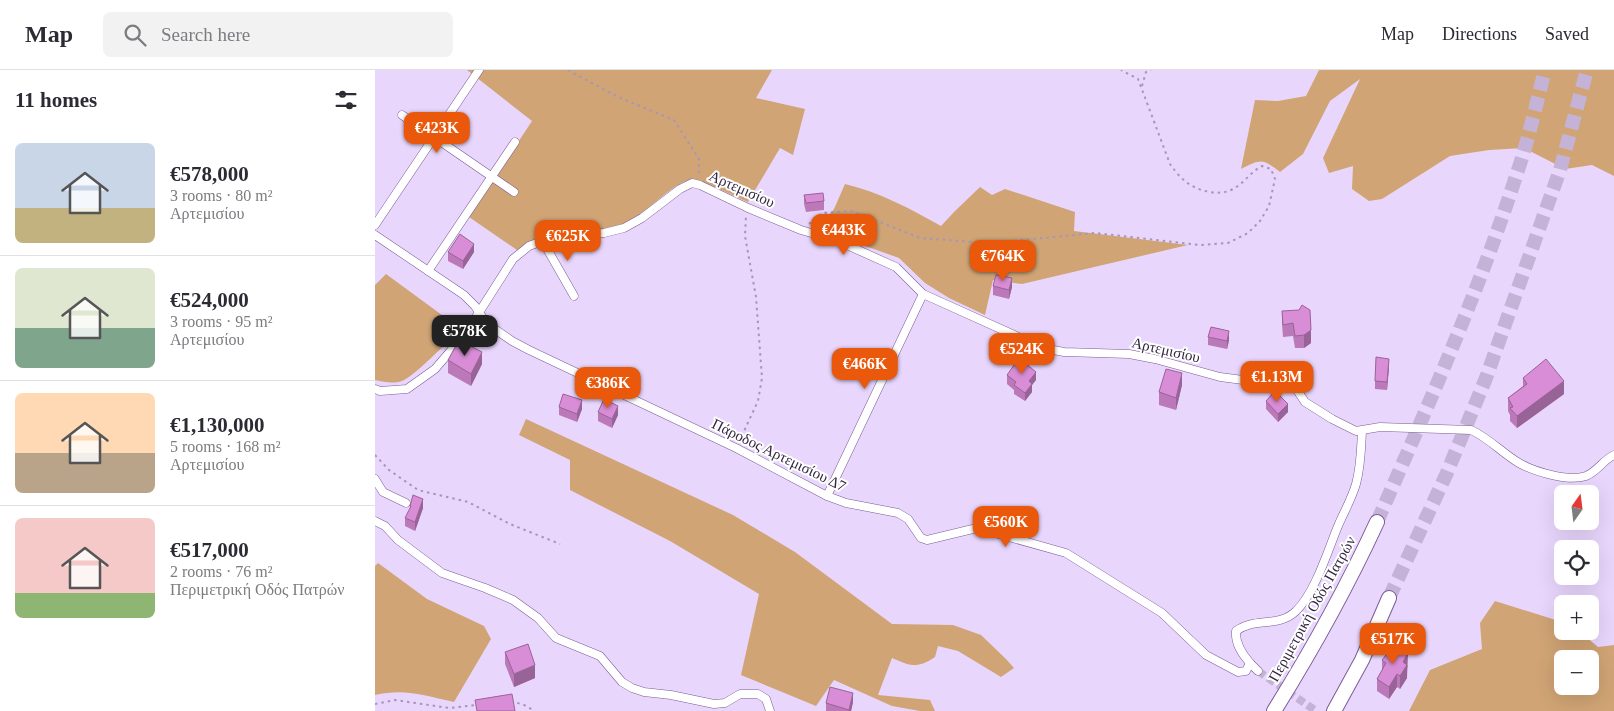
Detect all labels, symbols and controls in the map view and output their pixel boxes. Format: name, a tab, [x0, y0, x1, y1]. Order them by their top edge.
search box	[103, 12, 453, 57]
text: Map	[25, 21, 73, 47]
icon: search	[121, 21, 149, 49]
text: Search here	[161, 24, 250, 45]
text: Map	[1381, 24, 1414, 44]
text: Directions	[1442, 24, 1517, 44]
text: Saved	[1545, 24, 1589, 44]
icon: filters	[332, 86, 360, 114]
text: 11 homes	[15, 88, 97, 112]
pin: €423K	[402, 112, 472, 154]
text: €423K	[415, 119, 459, 136]
text: €578,000	[170, 162, 249, 186]
icon: home	[55, 163, 115, 223]
street label: Αρτεμισίου	[707, 168, 777, 210]
text: 3 rooms · 80 m²	[170, 187, 273, 204]
text: Αρτεμισίου	[170, 205, 244, 222]
pin: €443K	[809, 214, 879, 256]
pin: €625K	[533, 220, 603, 262]
text: €443K	[822, 221, 866, 238]
text: €625K	[546, 227, 590, 244]
pin: €764K	[968, 240, 1038, 282]
text: €764K	[981, 247, 1025, 264]
icon: home	[55, 288, 115, 348]
text: €524,000	[170, 288, 249, 312]
text: 3 rooms · 95 m²	[170, 313, 273, 330]
pin: €578K	[430, 314, 500, 357]
text: €578K	[443, 322, 487, 339]
text: Αρτεμισίου	[170, 331, 244, 348]
pin: €524K	[987, 332, 1057, 375]
street label: Αρτεμισίου	[1130, 334, 1202, 366]
text: €524K	[1000, 340, 1044, 357]
pin: €466K	[830, 348, 900, 390]
text: €466K	[843, 355, 887, 372]
pin: €1.13M	[1236, 360, 1318, 403]
pin: €386K	[573, 366, 643, 409]
text: €1.13M	[1251, 368, 1303, 385]
text: €386K	[586, 374, 630, 391]
icon: home	[55, 413, 115, 473]
text: €1,130,000	[170, 413, 265, 437]
street label: Πάροδος Αρτεμισίου Δ7	[709, 416, 849, 495]
text: 5 rooms · 168 m²	[170, 438, 281, 455]
text: Αρτεμισίου	[170, 456, 244, 473]
north arrow	[1554, 485, 1599, 530]
map controls	[1554, 485, 1599, 695]
pin: €560K	[971, 506, 1041, 548]
text: €560K	[984, 513, 1028, 530]
street label: Περιμετρική Οδός Πατρών	[1265, 533, 1359, 684]
icon: home	[55, 538, 115, 598]
text: €517,000	[170, 538, 249, 562]
button: locate	[1554, 540, 1599, 585]
text: 2 rooms · 76 m²	[170, 563, 273, 580]
text: Περιμετρική Οδός Πατρών	[170, 581, 345, 598]
button: +	[1554, 595, 1599, 640]
pin: €517K	[1358, 622, 1428, 665]
text: €517K	[1371, 630, 1415, 647]
button: −	[1554, 650, 1599, 695]

